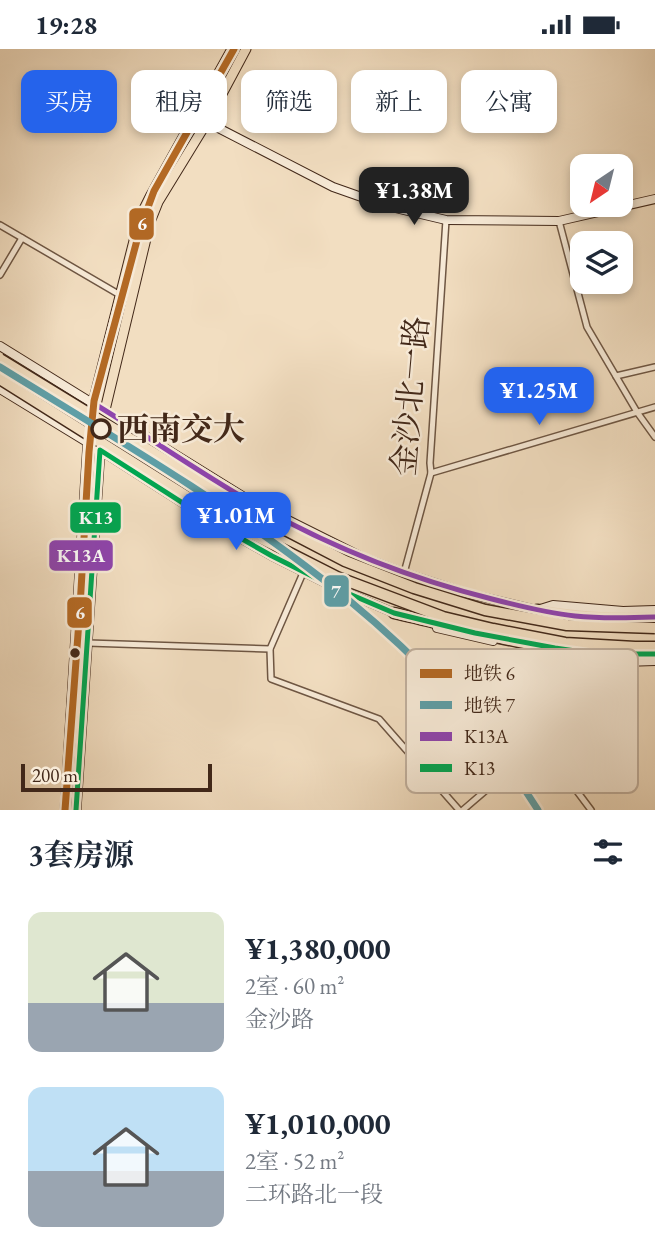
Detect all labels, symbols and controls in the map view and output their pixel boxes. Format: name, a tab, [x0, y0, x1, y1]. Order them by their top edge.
text: 19:28	[35, 8, 97, 42]
chip: 买房	[21, 70, 117, 133]
chip: 租房	[131, 70, 227, 133]
chip: 筛选	[241, 70, 337, 133]
chip: 新上	[351, 70, 447, 133]
chip: 公寓	[461, 70, 557, 133]
north arrow	[570, 154, 634, 217]
map controls	[570, 154, 633, 294]
pin: ¥1.38M	[357, 167, 471, 227]
text: ¥1.38M	[375, 175, 453, 205]
line badge: 6	[128, 207, 155, 241]
text: 6	[137, 211, 147, 236]
button: layers	[570, 231, 633, 294]
street label: 金沙北一路	[382, 314, 438, 478]
pin: ¥1.25M	[482, 367, 596, 427]
text: ¥1.25M	[500, 375, 578, 405]
place label: 西南交大	[117, 408, 245, 450]
marker: 西南交大	[91, 419, 111, 439]
pin: ¥1.01M	[179, 493, 293, 552]
text: ¥1.01M	[197, 500, 275, 530]
line badge: K13	[69, 501, 122, 534]
text: K13	[79, 505, 113, 530]
line badge: K13A	[48, 539, 114, 572]
text: K13A	[57, 543, 105, 568]
line badge: 7	[323, 574, 350, 608]
text: 7	[331, 579, 342, 604]
line badge: 6	[66, 596, 93, 629]
text: 6	[75, 600, 85, 625]
unlabelled marker	[68, 646, 82, 660]
legend	[406, 649, 638, 793]
text: 地铁 6	[464, 661, 515, 686]
text: 地铁 7	[464, 693, 516, 718]
text: K13A	[464, 724, 509, 749]
text: K13	[464, 756, 495, 781]
scale bar	[21, 761, 212, 793]
text: 200 m	[32, 763, 78, 788]
icon: filters	[589, 833, 627, 871]
text: 3套房源	[28, 835, 134, 874]
text: ¥1,380,000	[245, 929, 391, 968]
icon: home	[84, 940, 168, 1024]
text: 2室 · 60 m²	[245, 971, 344, 1001]
text: 金沙路	[245, 1004, 314, 1034]
text: ¥1,010,000	[245, 1104, 391, 1143]
icon: home	[84, 1115, 168, 1199]
text: 2室 · 52 m²	[245, 1146, 344, 1176]
text: 二环路北一段	[245, 1179, 383, 1209]

